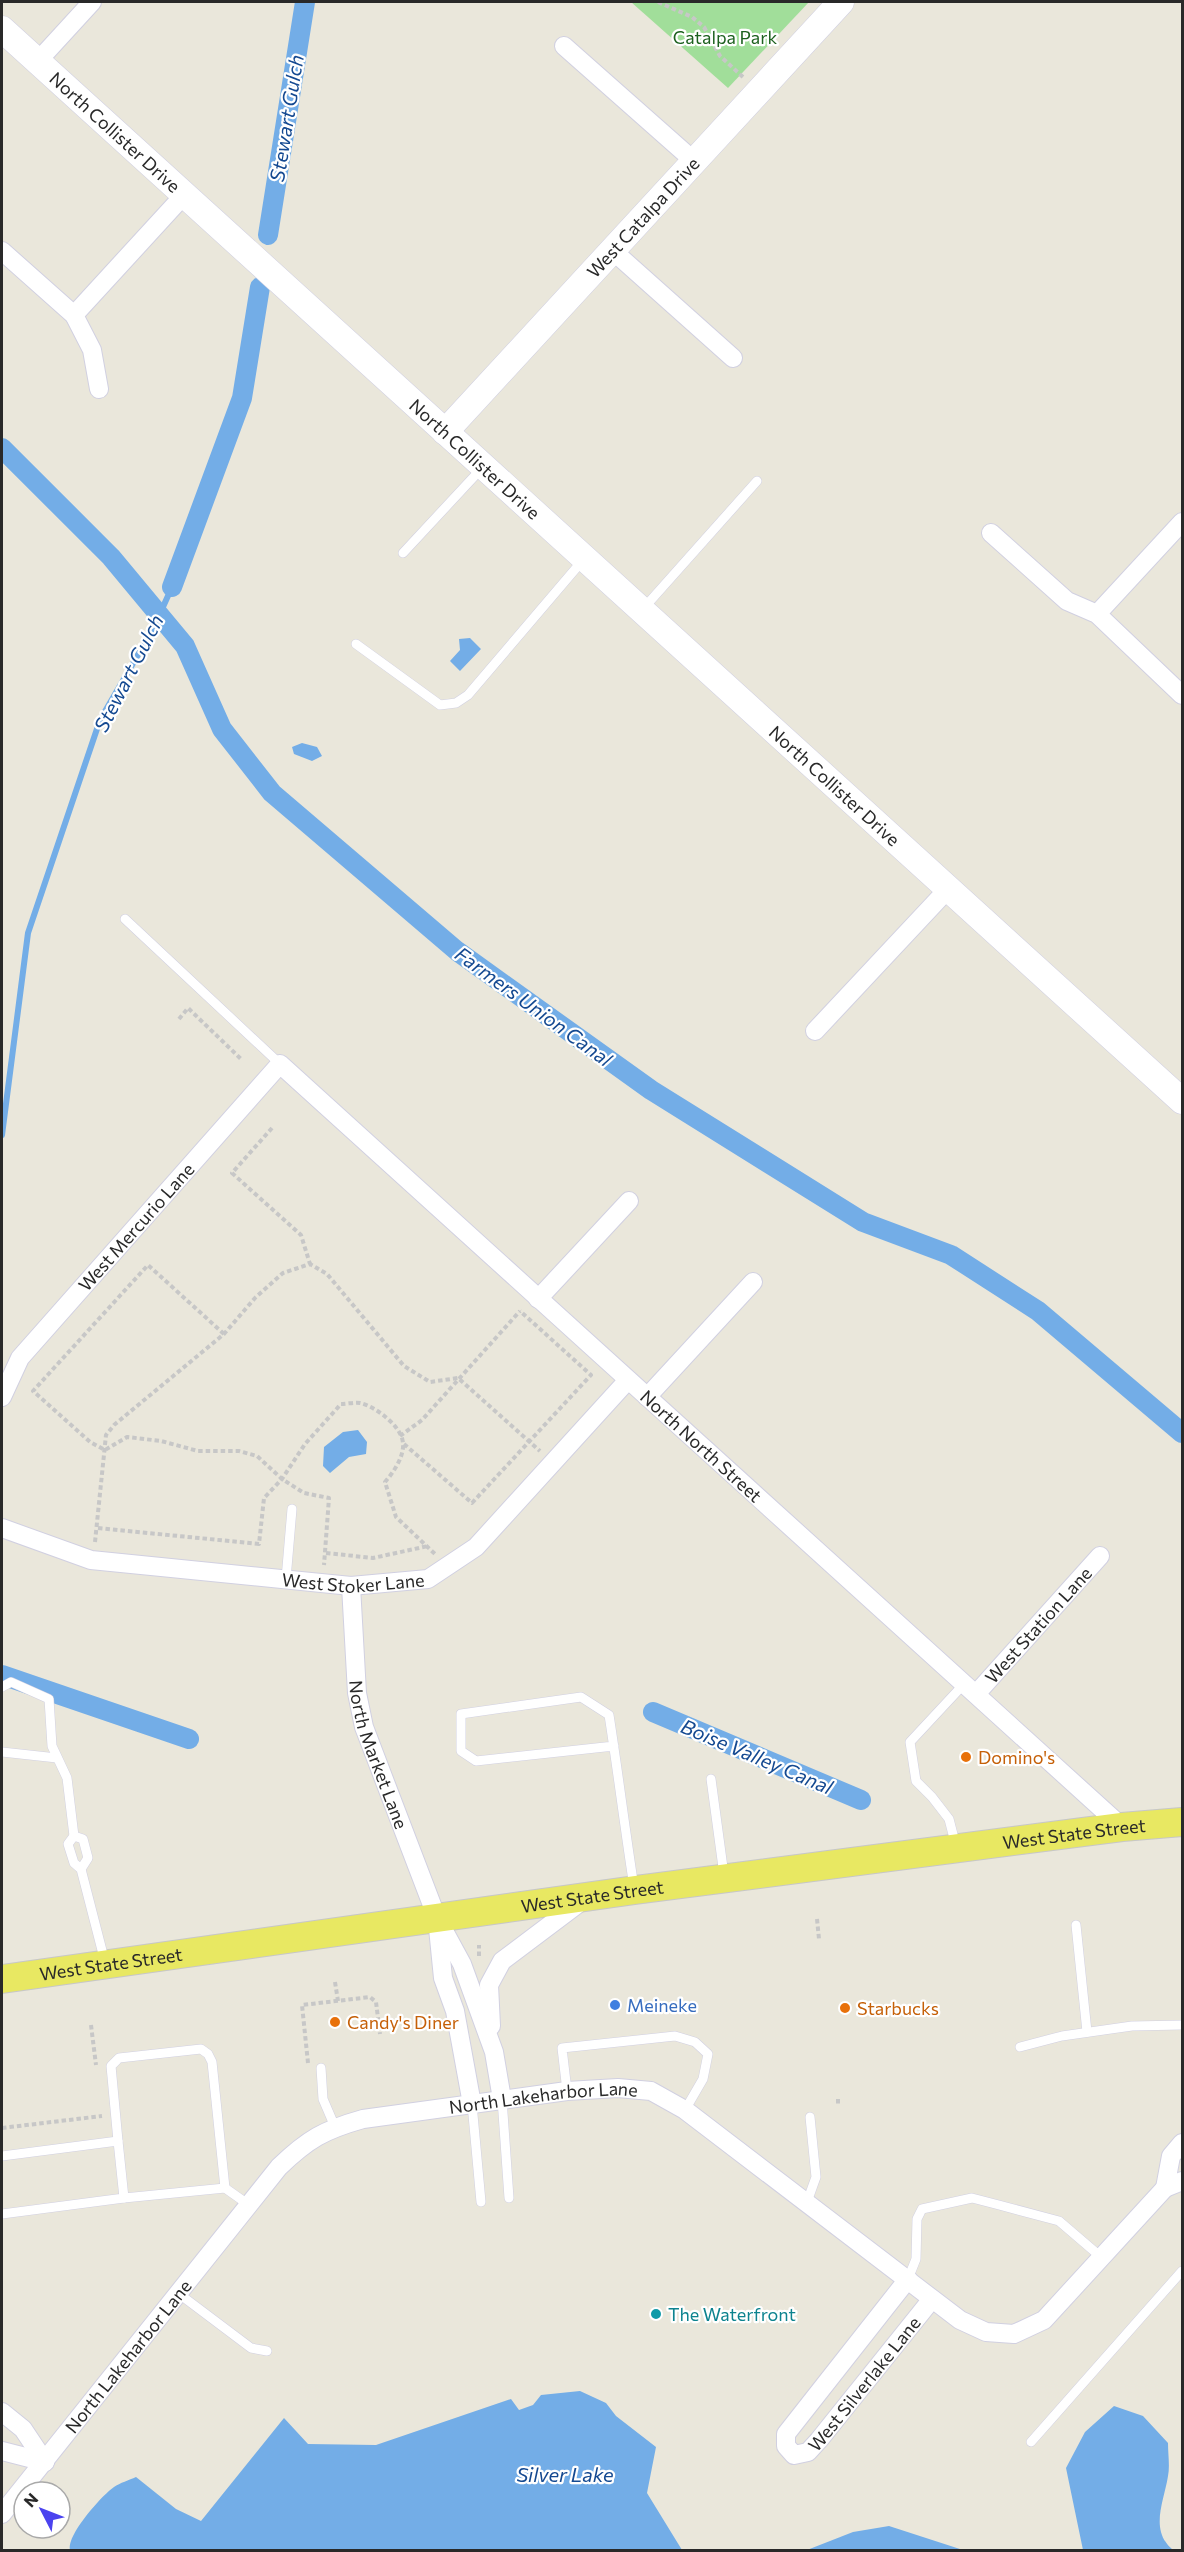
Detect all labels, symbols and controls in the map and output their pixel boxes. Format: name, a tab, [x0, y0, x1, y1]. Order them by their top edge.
park label: Catalpa Park	[673, 26, 777, 48]
water label: Stewart Gulch	[264, 53, 308, 183]
street label: North Collister Drive	[45, 67, 185, 197]
street label: West Catalpa Drive	[582, 152, 704, 282]
street label: North Collister Drive	[405, 394, 545, 524]
water label: Stewart Gulch	[88, 610, 168, 736]
street label: North Collister Drive	[765, 721, 905, 850]
water label: Farmers Union Canal	[451, 941, 618, 1071]
street label: West Mercurio Lane	[73, 1158, 198, 1296]
street label: North North Street	[636, 1385, 767, 1506]
street label: West Station Lane	[980, 1562, 1096, 1688]
street label: West Stoker Lane	[281, 1568, 425, 1597]
street label: North Market Lane	[345, 1679, 413, 1832]
water label: Boise Valley Canal	[678, 1713, 837, 1799]
place label: Domino's	[978, 1746, 1055, 1768]
marker: Domino's	[959, 1750, 973, 1764]
street label: West State Street	[1001, 1814, 1147, 1853]
street label: West State Street	[519, 1875, 665, 1917]
street label: West State Street	[38, 1943, 184, 1985]
place label: Meineke	[627, 1994, 697, 2016]
place label: Starbucks	[857, 1997, 939, 2019]
marker: Meineke	[608, 1998, 622, 2012]
marker: Starbucks	[838, 2001, 852, 2015]
place label: Candy's Diner	[347, 2011, 459, 2033]
marker: Candy's Diner	[328, 2015, 342, 2029]
street label: North Lakeharbor Lane	[448, 2077, 639, 2118]
street label: North Lakeharbor Lane	[60, 2275, 196, 2437]
place label: The Waterfront	[668, 2303, 796, 2325]
marker: The Waterfront	[649, 2307, 663, 2321]
street label: West Silverlake Lane	[803, 2312, 925, 2456]
water label: Silver Lake	[516, 2462, 614, 2486]
north arrow	[12, 2480, 72, 2540]
text: N	[19, 2489, 42, 2510]

